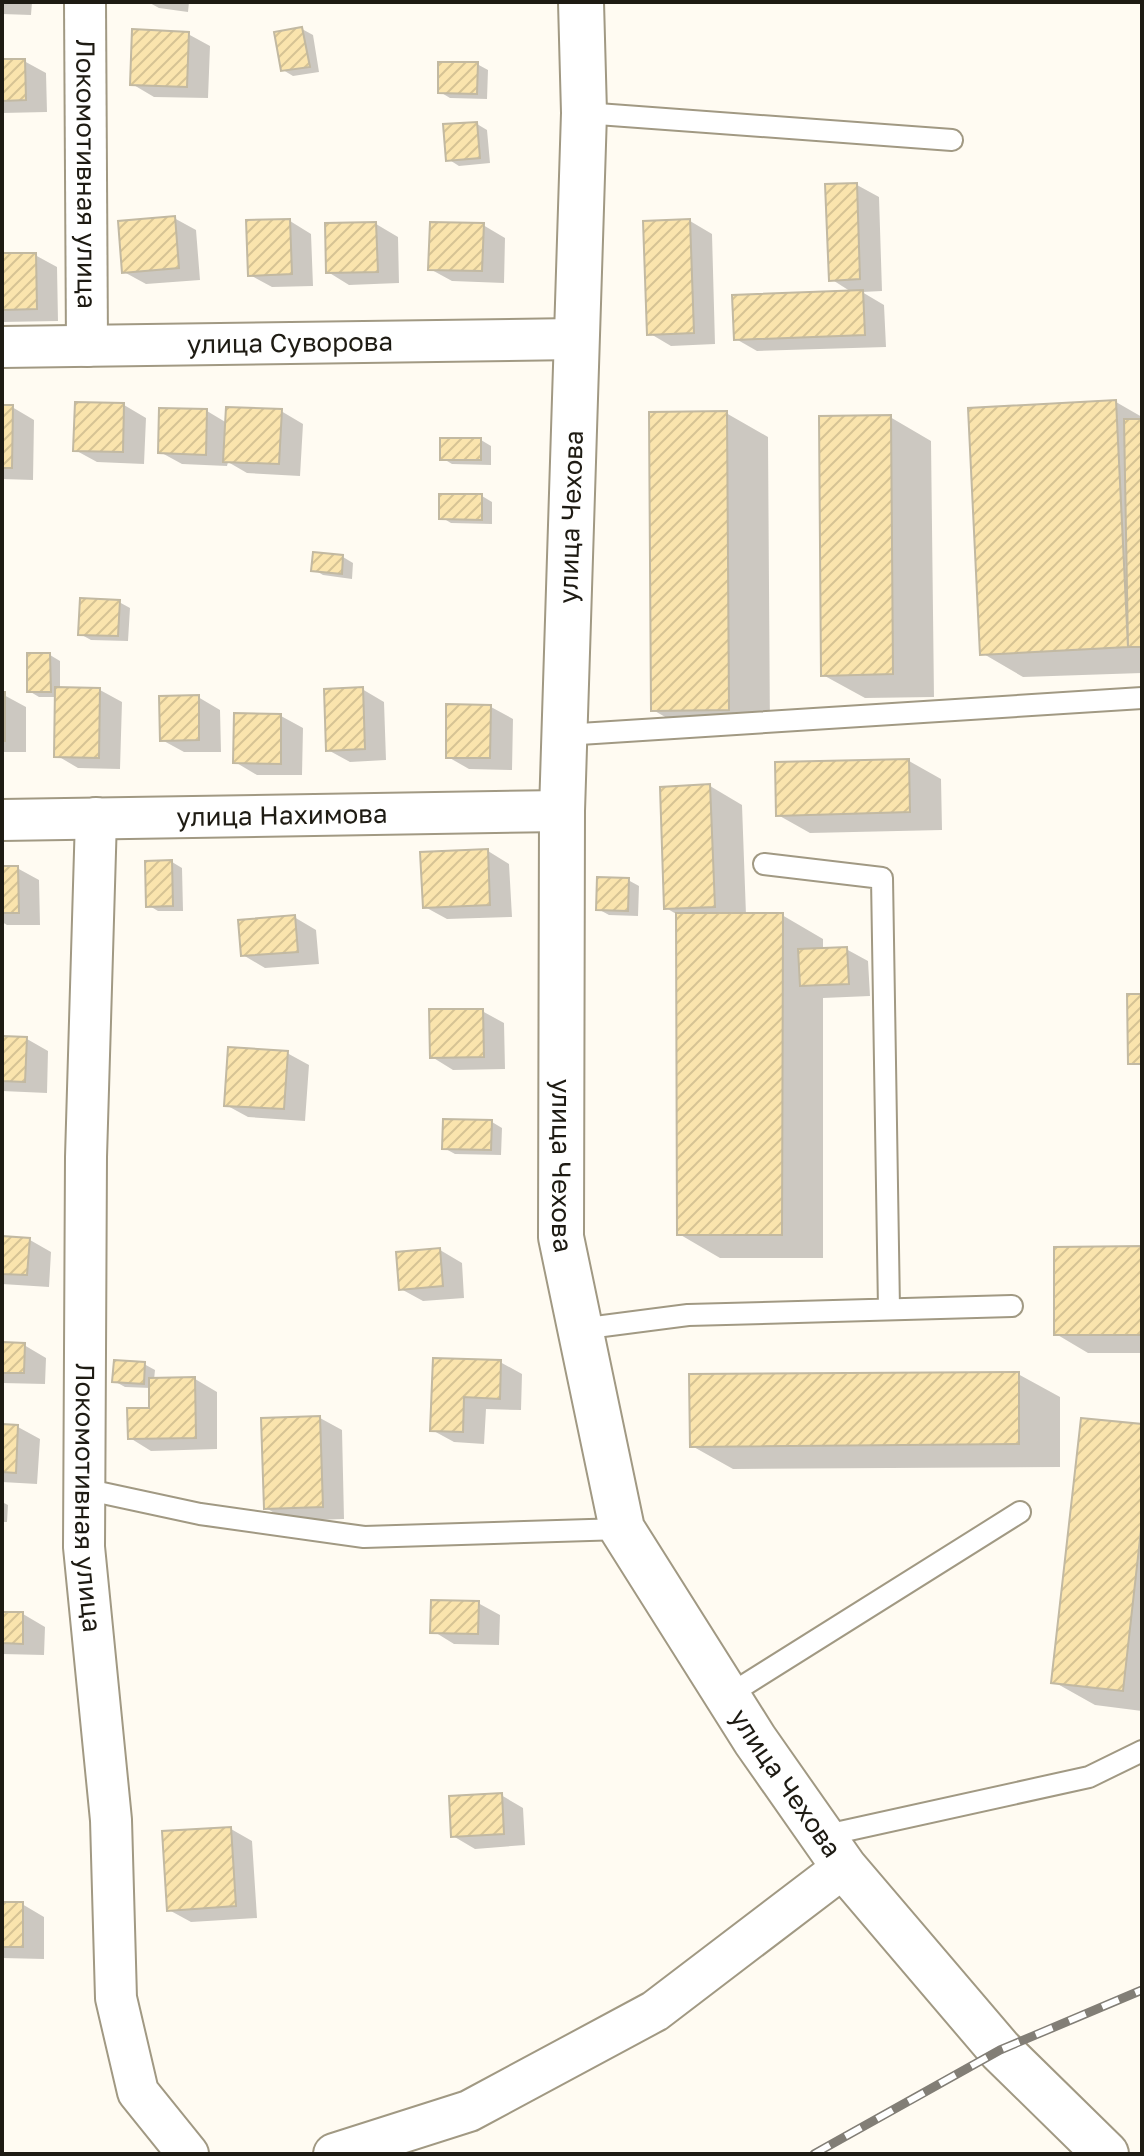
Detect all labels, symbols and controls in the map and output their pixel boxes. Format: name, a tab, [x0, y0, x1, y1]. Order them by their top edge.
street label: Локомотивная улица	[70, 39, 103, 309]
street label: улица Суворова	[187, 326, 393, 359]
street label: улица Чехова	[552, 430, 589, 604]
street label: улица Нахимова	[176, 798, 388, 832]
street label: улица Чехова	[546, 1079, 580, 1255]
street label: Локомотивная улица	[69, 1363, 108, 1634]
street label: улица Чехова	[724, 1703, 848, 1863]

